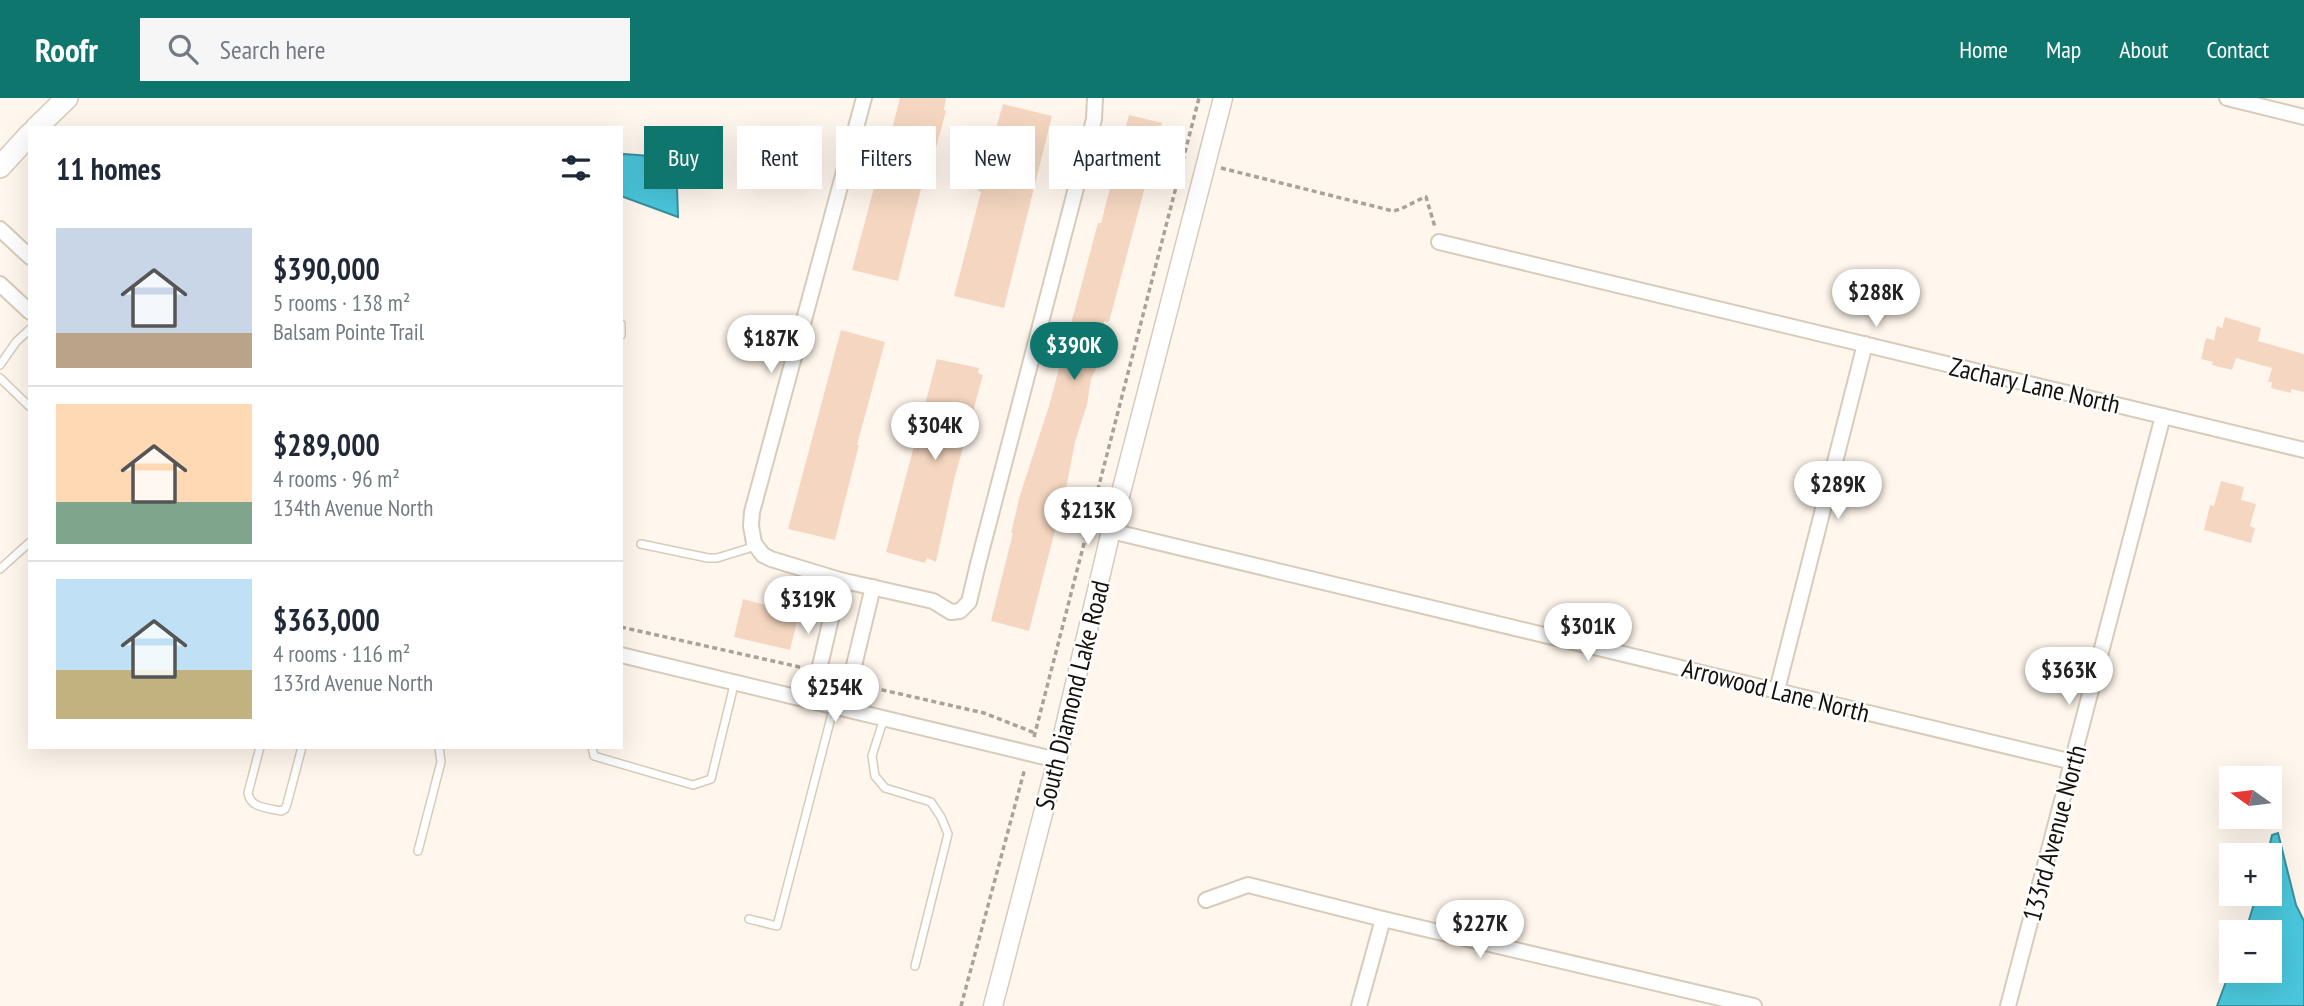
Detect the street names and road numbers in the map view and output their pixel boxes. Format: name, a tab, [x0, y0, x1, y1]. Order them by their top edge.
street label: Zachary Lane North	[1946, 349, 2124, 421]
street label: South Diamond Lake Road	[1028, 577, 1116, 813]
street label: Arrowood Lane North	[1679, 651, 1873, 729]
street label: 133rd Avenue North	[2015, 741, 2093, 925]

